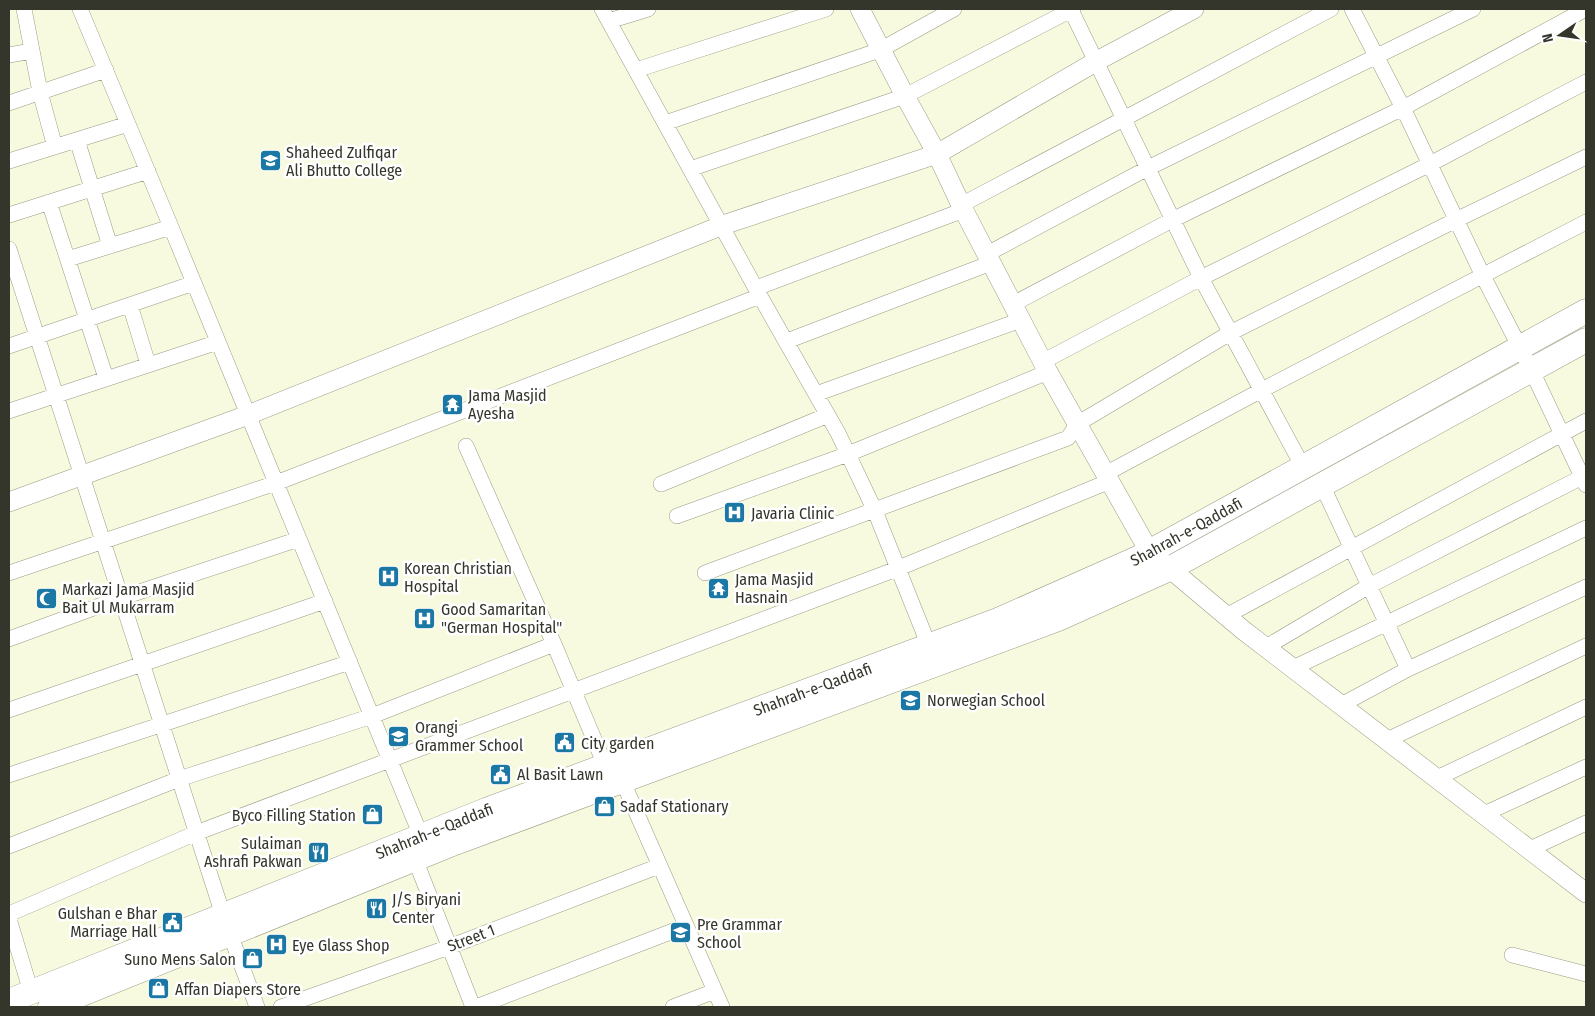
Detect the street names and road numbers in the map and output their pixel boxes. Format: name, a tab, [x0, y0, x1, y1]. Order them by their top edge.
street label: Shahrah-e-Qaddafi	[1127, 493, 1245, 570]
street label: Shahrah-e-Qaddafi	[751, 658, 874, 719]
street label: Shahrah-e-Qaddafi	[373, 799, 496, 863]
street label: Street 1	[445, 920, 497, 956]

